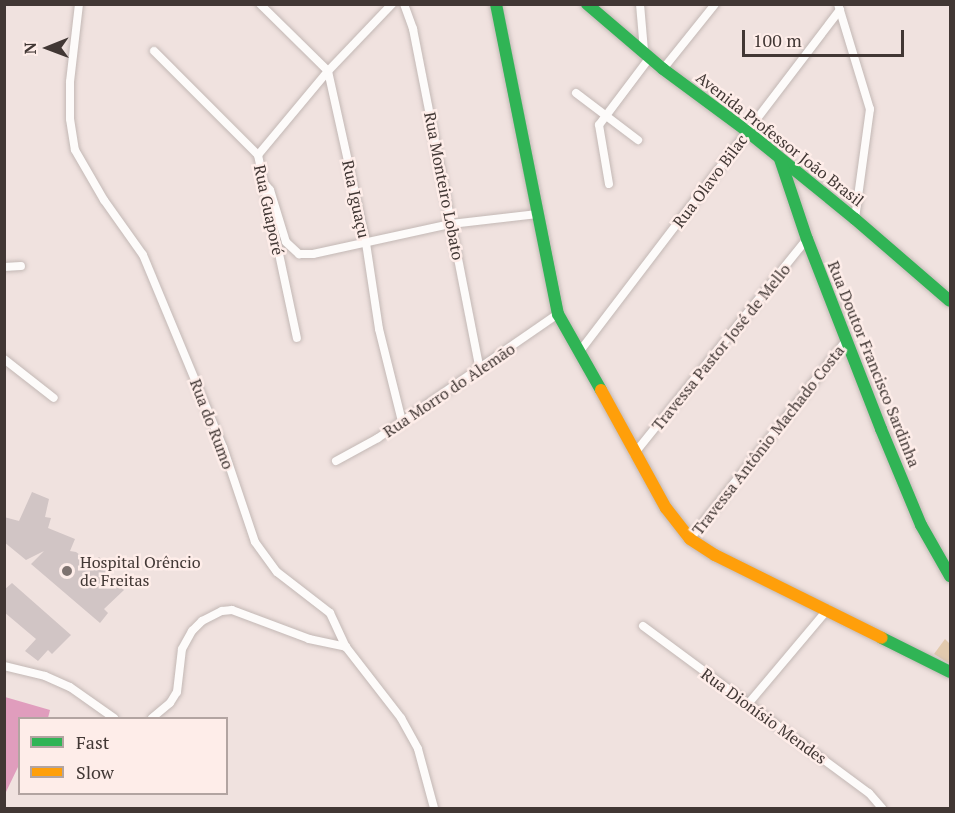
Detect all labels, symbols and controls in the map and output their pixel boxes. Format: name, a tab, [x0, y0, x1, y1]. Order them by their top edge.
north arrow	[18, 18, 78, 78]
scale bar	[745, 18, 907, 56]
text: 100 m	[753, 28, 802, 52]
text: N	[19, 42, 41, 55]
street label: Avenida Professor João Brasil	[693, 68, 867, 210]
street label: Rua Monteiro Lobato	[420, 110, 468, 262]
street label: Rua Olavo Bilac	[669, 131, 751, 231]
street label: Rua Iguaçu	[338, 158, 374, 240]
street label: Rua Guaporé	[250, 163, 288, 257]
street label: Rua Doutor Francisco Sardinha	[824, 258, 924, 470]
street label: Travessa Pastor José de Mello	[648, 260, 794, 434]
street label: Rua Morro do Alemão	[379, 339, 519, 441]
street label: Travessa Antônio Machado Costa	[688, 341, 848, 539]
street label: Rua do Rumo	[186, 376, 238, 472]
place label: Hospital Orêncio de Freitas	[80, 552, 201, 590]
marker: Hospital Orêncio de Freitas	[58, 562, 76, 580]
street label: Rua Dionísio Mendes	[698, 664, 830, 768]
legend	[18, 717, 228, 795]
text: Fast	[76, 730, 109, 754]
text: Slow	[76, 760, 114, 784]

